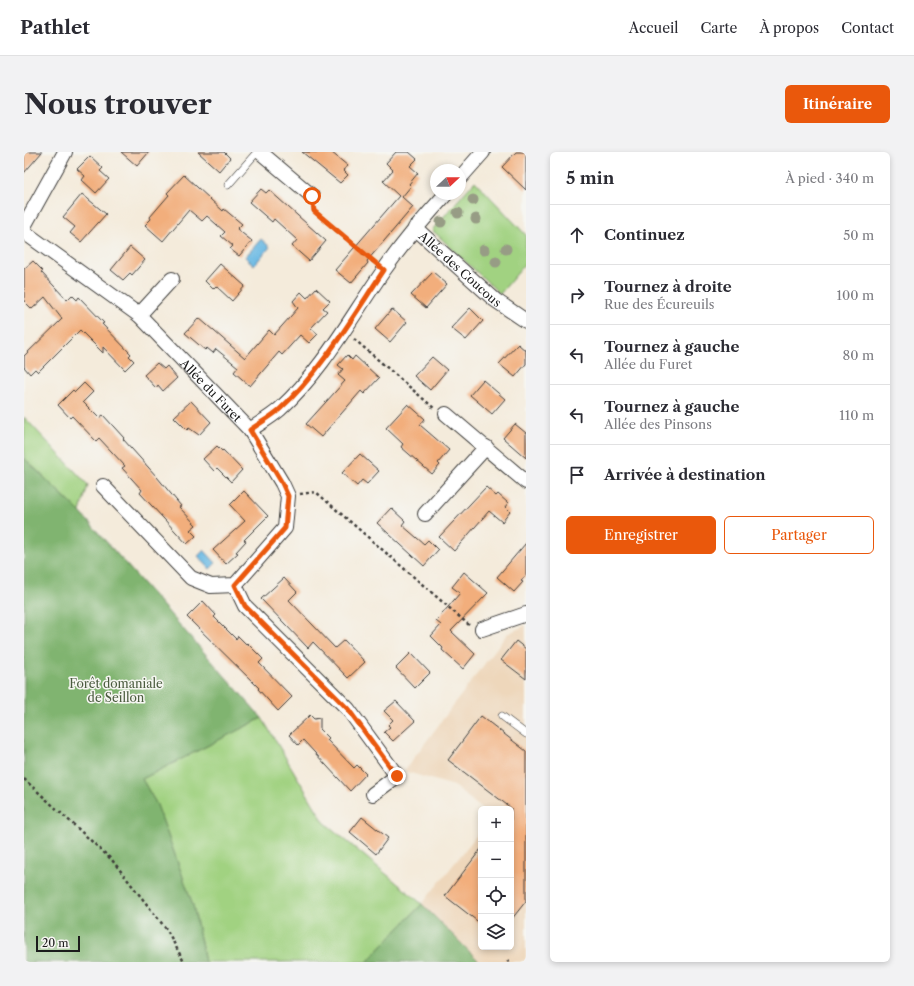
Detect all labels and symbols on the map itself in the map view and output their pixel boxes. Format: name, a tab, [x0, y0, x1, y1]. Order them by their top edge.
north arrow	[430, 164, 466, 200]
route start	[303, 187, 321, 205]
street label: Allée des Coucous	[415, 227, 504, 310]
street label: Allée du Furet	[177, 355, 246, 425]
park label: Forêt domaniale de Seillon	[69, 676, 163, 705]
route end	[388, 767, 406, 785]
scale bar	[36, 934, 80, 953]

